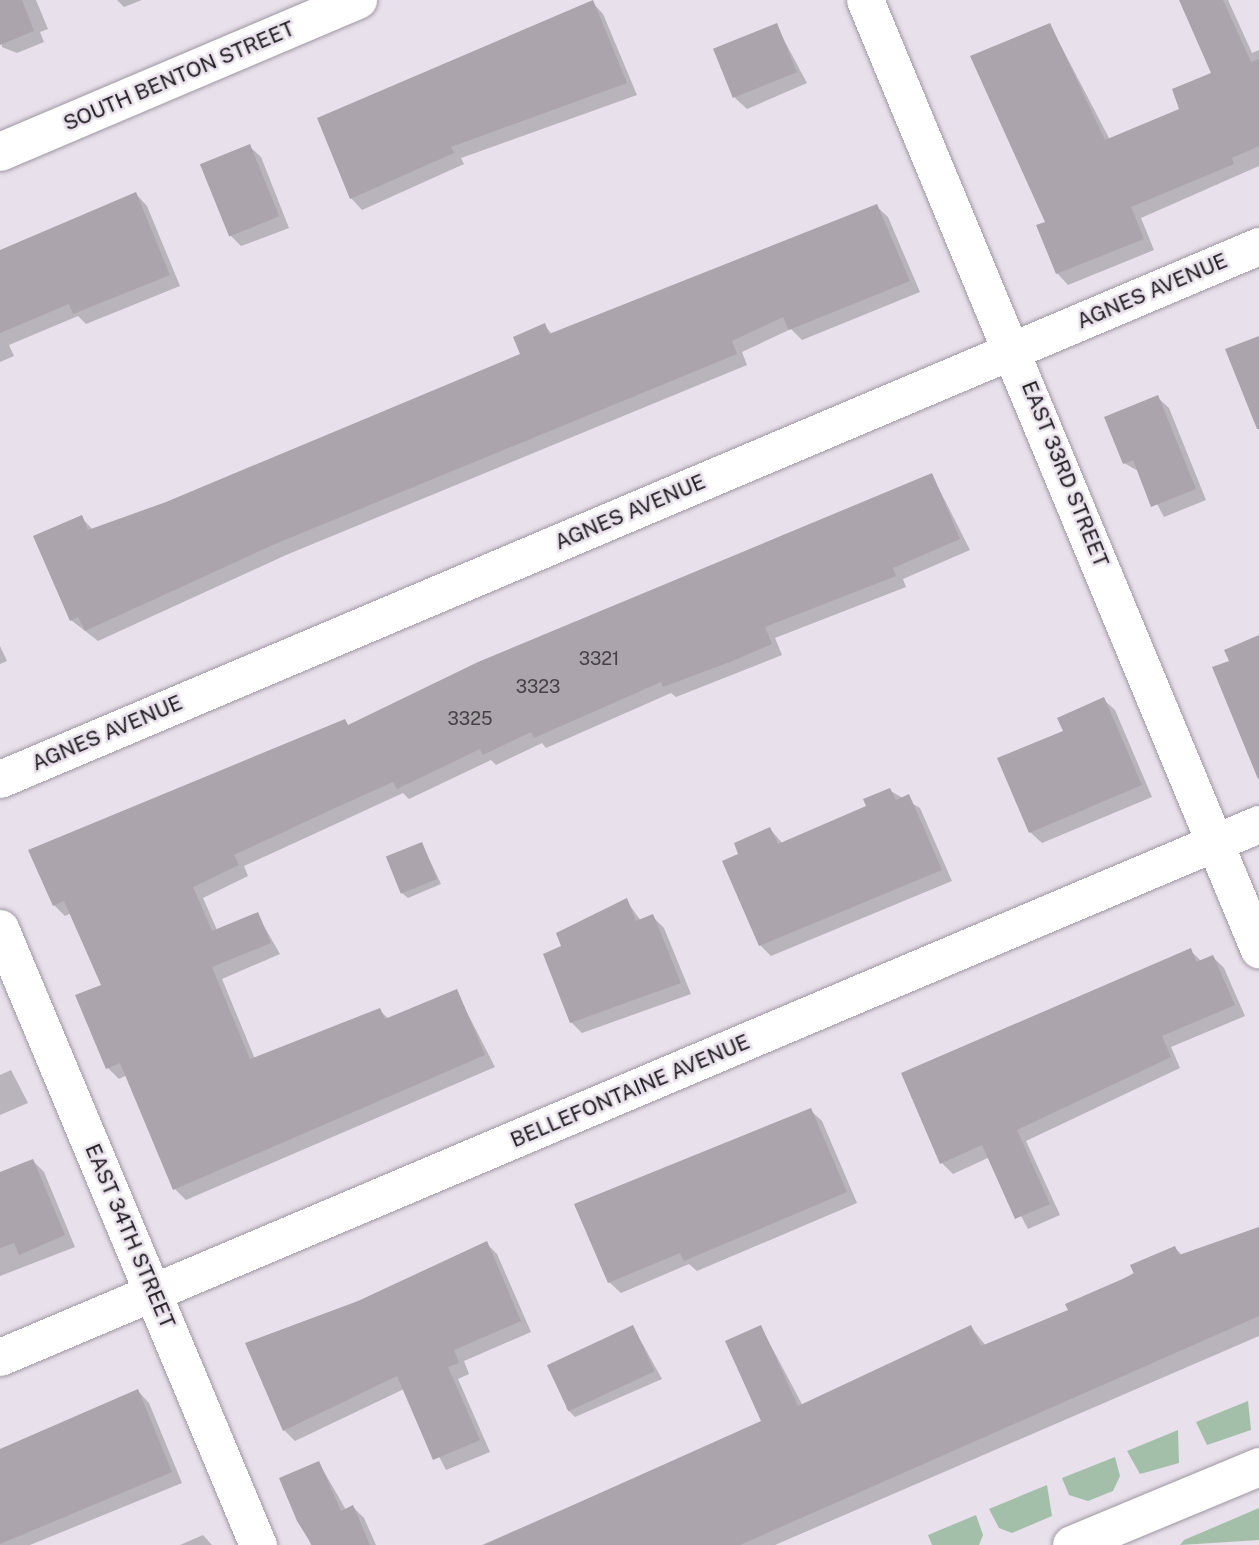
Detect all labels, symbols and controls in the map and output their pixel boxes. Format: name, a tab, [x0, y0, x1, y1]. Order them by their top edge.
street label: SOUTH BENTON STREET	[60, 16, 298, 136]
street label: AGNES AVENUE	[1073, 248, 1231, 334]
street label: EAST 33RD STREET	[1016, 377, 1114, 571]
street label: AGNES AVENUE	[551, 469, 709, 555]
house number: 3321	[579, 648, 619, 670]
house number: 3323	[516, 676, 560, 698]
street label: AGNES AVENUE	[28, 690, 186, 776]
house number: 3325	[448, 708, 492, 730]
street label: BELLEFONTAINE AVENUE	[507, 1029, 753, 1153]
street label: EAST 34TH STREET	[80, 1140, 180, 1332]

